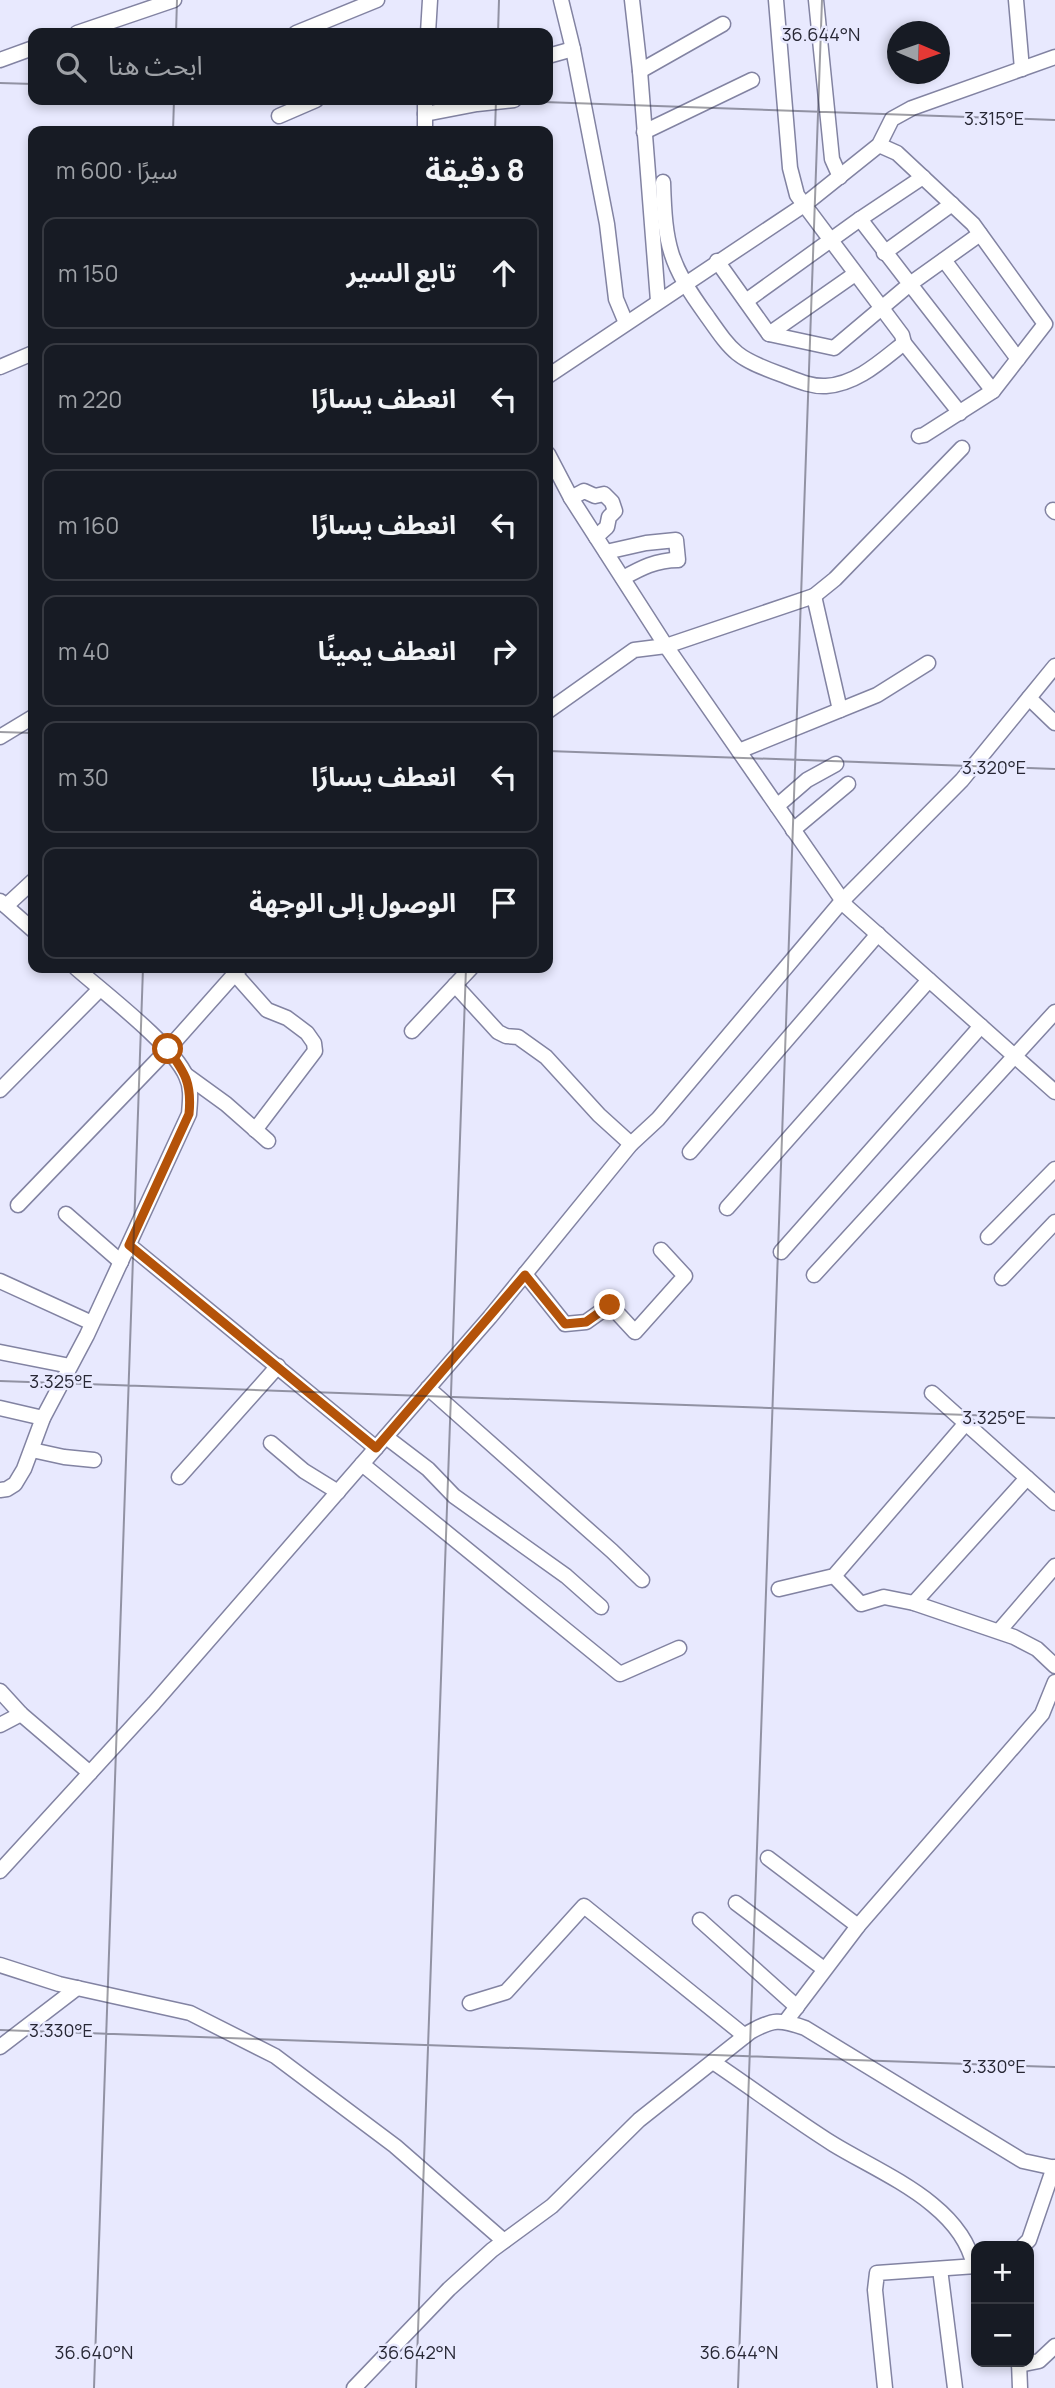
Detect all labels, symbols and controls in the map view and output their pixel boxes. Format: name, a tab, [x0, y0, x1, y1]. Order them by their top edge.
north arrow	[887, 21, 950, 84]
text: 36.644°N	[782, 22, 860, 46]
search box	[28, 28, 553, 105]
text: ابحث هنا	[108, 47, 203, 83]
icon: search	[52, 48, 90, 86]
text: 3.315°E	[964, 106, 1024, 130]
text: 8 دقيقة	[425, 149, 525, 190]
text: سيرًا · 600 m	[56, 154, 178, 186]
text: تابع السير	[346, 254, 456, 290]
icon: ahead	[485, 254, 523, 292]
text: 150 m	[58, 257, 118, 289]
text: انعطف يسارًا	[311, 380, 456, 416]
icon: left	[485, 380, 523, 418]
text: 220 m	[58, 383, 122, 415]
text: انعطف يسارًا	[311, 506, 456, 542]
icon: left	[485, 506, 523, 544]
text: 160 m	[58, 509, 119, 541]
text: انعطف يمينًا	[318, 632, 456, 668]
icon: right	[485, 632, 523, 670]
text: 40 m	[58, 635, 110, 667]
text: 3.320°E	[962, 755, 1026, 779]
text: انعطف يسارًا	[311, 758, 456, 794]
icon: left	[485, 758, 523, 796]
text: 30 m	[58, 761, 109, 793]
text: الوصول إلى الوجهة	[249, 884, 456, 920]
icon: arrive	[485, 884, 523, 922]
route start	[152, 1033, 183, 1064]
route end	[594, 1289, 625, 1320]
text: 3.325°E	[29, 1369, 93, 1393]
text: 3.325°E	[962, 1405, 1026, 1429]
text: 3.330°E	[29, 2018, 93, 2042]
text: 3.330°E	[962, 2054, 1026, 2078]
map controls	[971, 2241, 1034, 2367]
button: +	[971, 2241, 1034, 2304]
button: −	[971, 2304, 1034, 2367]
text: 36.640°N	[55, 2340, 133, 2364]
text: 36.642°N	[378, 2340, 456, 2364]
text: 36.644°N	[700, 2340, 778, 2364]

